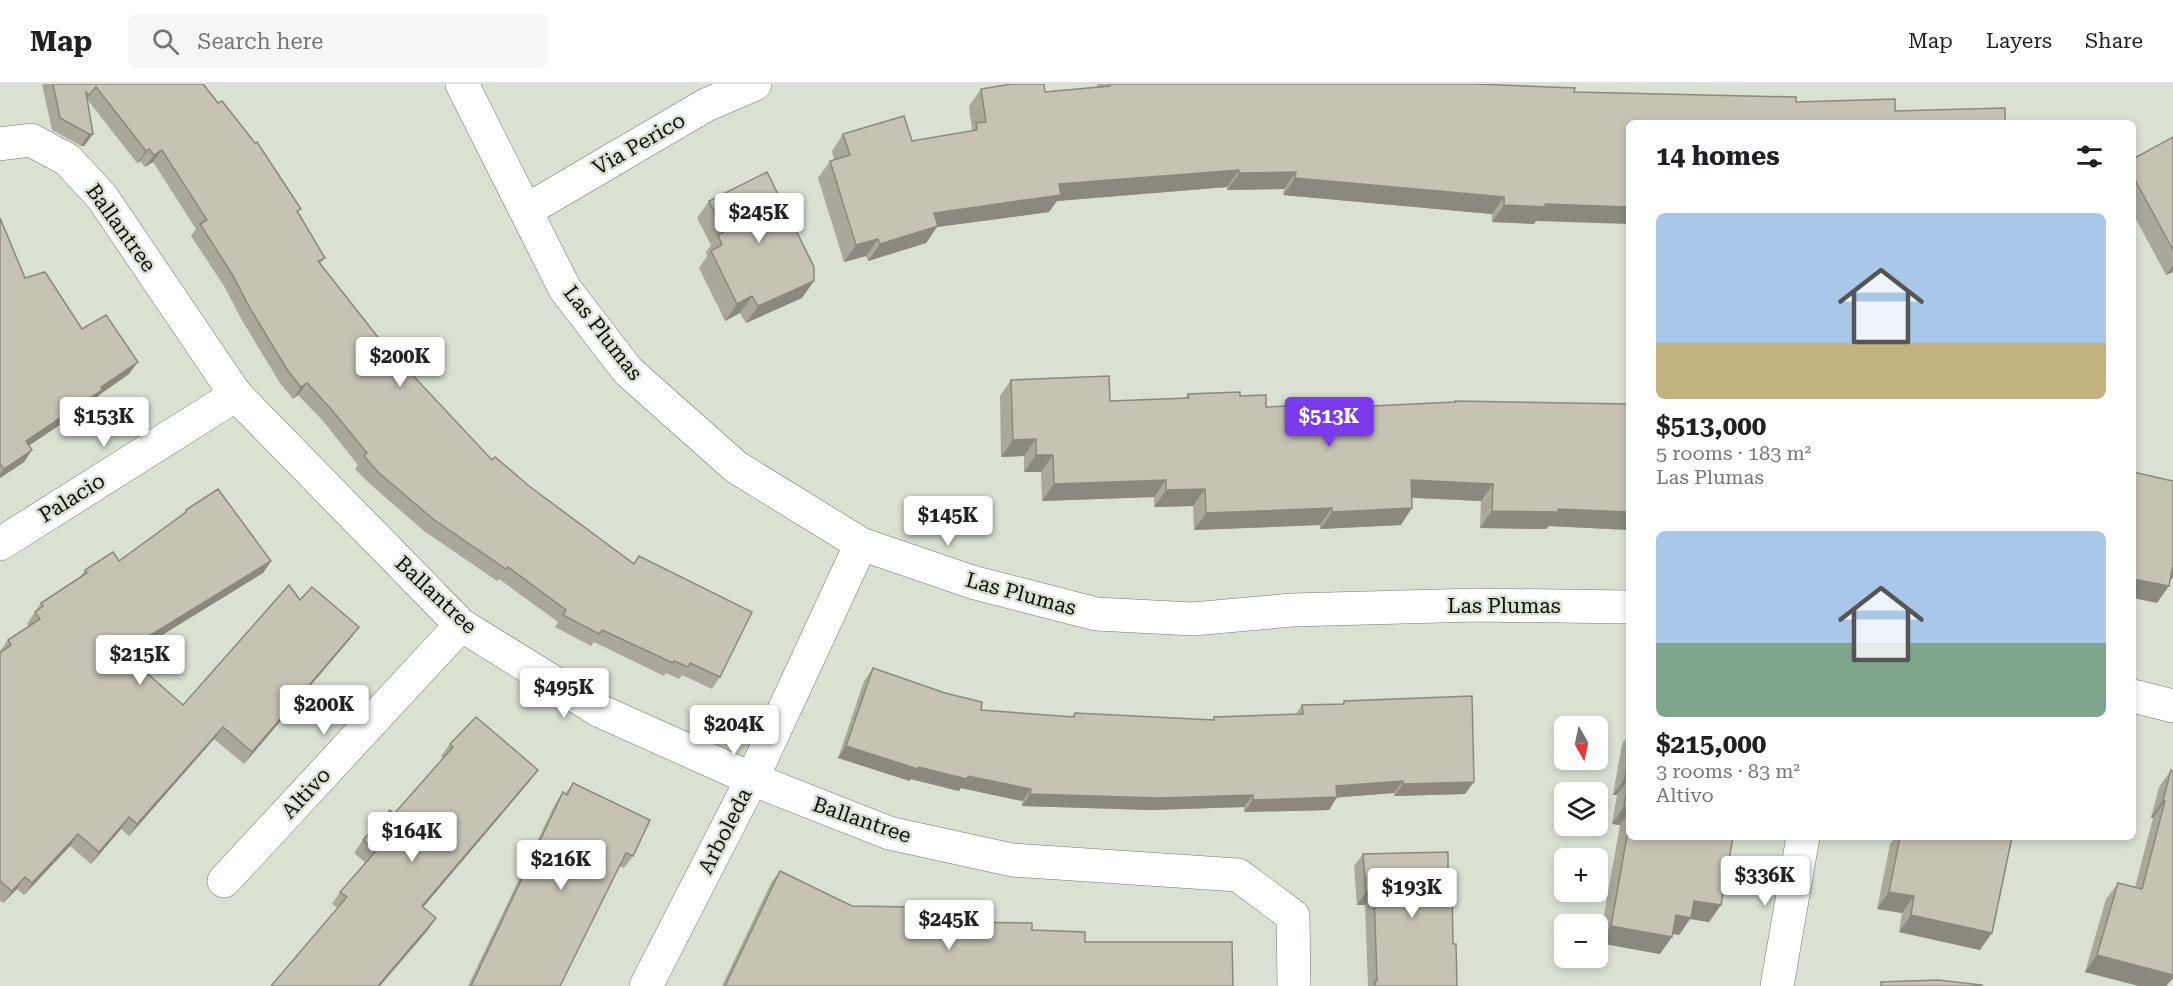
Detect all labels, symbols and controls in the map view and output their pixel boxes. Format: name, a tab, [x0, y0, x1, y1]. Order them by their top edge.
search box	[128, 14, 548, 68]
text: Map	[30, 25, 92, 58]
icon: search	[149, 25, 182, 58]
text: Search here	[197, 29, 323, 54]
text: Map	[1908, 29, 1953, 53]
text: Layers	[1986, 29, 2052, 53]
text: Share	[2085, 29, 2143, 53]
street label: Via Perico	[589, 108, 689, 180]
icon: filters	[2073, 140, 2106, 173]
text: 14 homes	[1656, 141, 1780, 171]
street label: Ballantree	[81, 179, 161, 277]
pin: $245K	[717, 193, 801, 244]
text: $245K	[729, 200, 789, 224]
icon: home	[1827, 252, 1935, 360]
street label: Las Plumas	[559, 281, 647, 385]
pin: $200K	[358, 337, 442, 388]
text: $200K	[370, 344, 430, 368]
pin: $153K	[62, 397, 146, 448]
pin: $513K	[1287, 397, 1371, 448]
text: $153K	[74, 404, 134, 428]
text: $513K	[1299, 404, 1359, 428]
text: $513,000	[1656, 411, 1766, 441]
text: 5 rooms · 183 m²	[1656, 441, 1811, 465]
text: Las Plumas	[1656, 465, 1764, 489]
street label: Palacio	[35, 468, 109, 528]
pin: $145K	[906, 496, 990, 547]
text: $145K	[918, 503, 978, 527]
street label: Ballantree	[390, 551, 482, 639]
street label: Las Plumas	[963, 568, 1079, 620]
icon: home	[1827, 570, 1935, 678]
street label: Las Plumas	[1447, 594, 1561, 618]
pin: $215K	[98, 635, 182, 686]
text: $215K	[110, 642, 170, 666]
pin: $495K	[522, 668, 606, 719]
text: $495K	[534, 675, 594, 699]
pin: $200K	[282, 685, 366, 736]
text: $200K	[294, 692, 354, 716]
pin: $204K	[692, 705, 776, 756]
text: $204K	[704, 712, 764, 736]
north arrow	[1554, 716, 1608, 770]
map controls	[1554, 716, 1608, 968]
text: $215,000	[1656, 729, 1766, 759]
text: 3 rooms · 83 m²	[1656, 759, 1800, 783]
street label: Altivo	[277, 763, 335, 823]
button: layers	[1554, 782, 1608, 836]
text: Altivo	[1656, 783, 1714, 807]
street label: Arboleda	[693, 784, 757, 878]
street label: Ballantree	[810, 792, 914, 848]
pin: $164K	[370, 812, 454, 863]
text: $164K	[382, 819, 442, 843]
pin: $216K	[519, 840, 603, 891]
text: $216K	[531, 847, 591, 871]
button: +	[1554, 848, 1608, 902]
pin: $336K	[1723, 856, 1807, 907]
text: $336K	[1735, 863, 1795, 887]
pin: $193K	[1370, 868, 1454, 919]
text: $193K	[1382, 875, 1442, 899]
pin: $245K	[907, 900, 991, 951]
text: $245K	[919, 907, 979, 931]
button: −	[1554, 914, 1608, 968]

